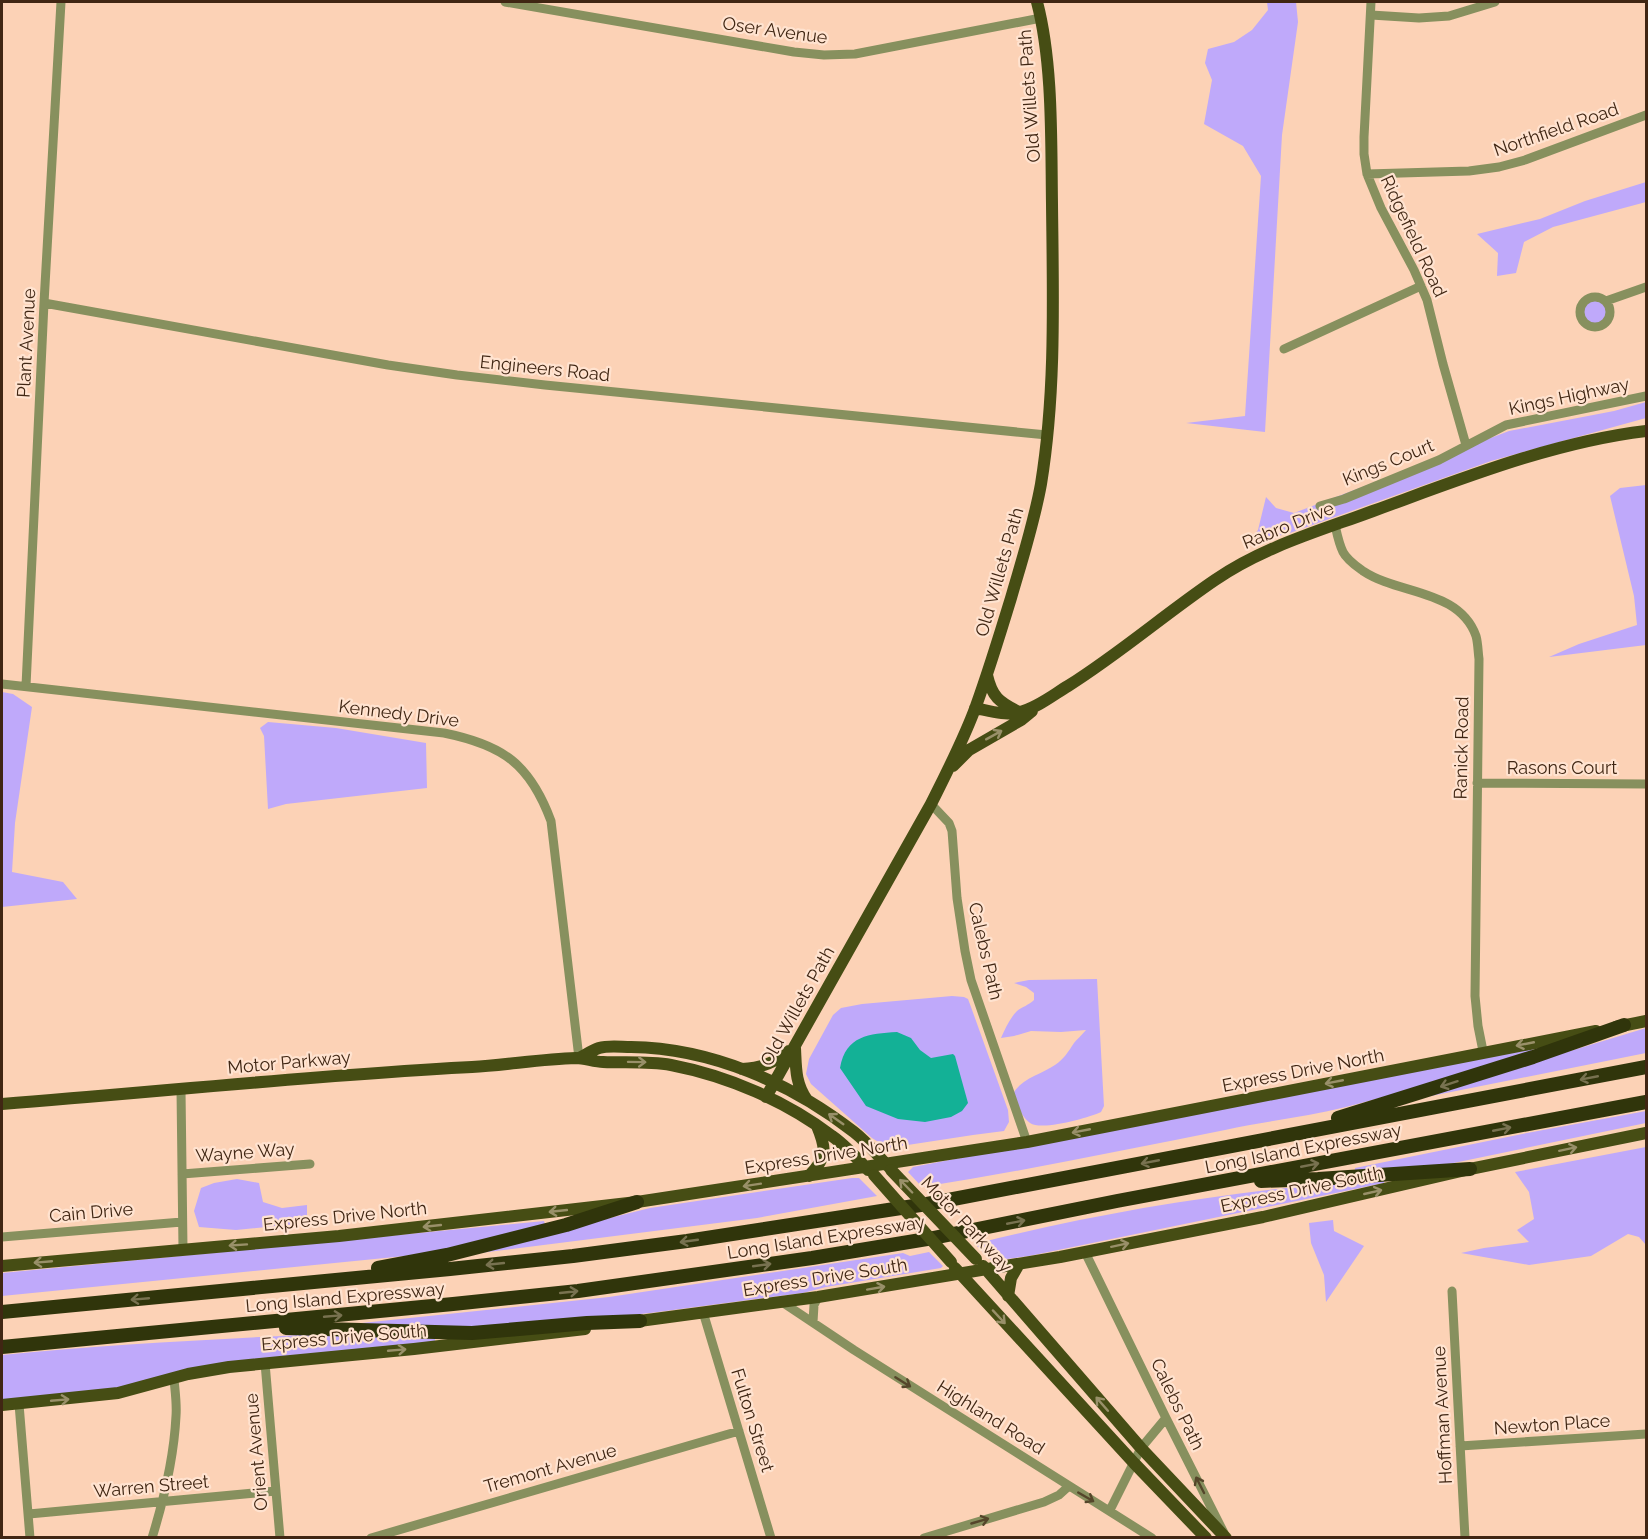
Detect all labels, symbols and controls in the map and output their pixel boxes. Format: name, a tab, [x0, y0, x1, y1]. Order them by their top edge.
street label: Oser Avenue	[721, 12, 829, 48]
street label: Old Willets Path	[1014, 29, 1044, 163]
street label: Northfield Road	[1491, 98, 1621, 160]
street label: Ridgefield Road	[1377, 172, 1451, 300]
street label: Plant Avenue	[13, 287, 39, 398]
street label: Engineers Road	[479, 351, 611, 385]
street label: Kings Highway	[1507, 373, 1631, 419]
street label: Kings Court	[1339, 434, 1437, 490]
street label: Rabro Drive	[1239, 497, 1337, 553]
street label: Old Willets Path	[971, 505, 1027, 639]
street label: Kennedy Drive	[338, 695, 461, 731]
street label: Ranick Road	[1450, 696, 1472, 800]
one-way arrow	[985, 729, 1002, 741]
street label: Rasons Court	[1507, 757, 1617, 778]
street label: Calebs Path	[965, 900, 1007, 1002]
street label: Old Willets Path	[756, 943, 838, 1069]
one-way arrow	[1516, 1039, 1536, 1050]
street label: Express Drive North	[1220, 1044, 1386, 1096]
street label: Motor Parkway	[226, 1046, 352, 1078]
one-way arrow	[627, 1056, 647, 1068]
one-way arrow	[1580, 1073, 1599, 1084]
one-way arrow	[1325, 1077, 1344, 1088]
one-way arrow	[1440, 1079, 1459, 1090]
one-way arrow	[828, 1113, 845, 1125]
street label: Long Island Expressway	[1203, 1119, 1403, 1177]
one-way arrow	[1492, 1123, 1511, 1134]
one-way arrow	[1071, 1126, 1091, 1137]
street label: Express Drive North	[743, 1132, 909, 1178]
street label: Wayne Way	[195, 1138, 296, 1166]
one-way arrow	[1558, 1143, 1577, 1154]
one-way arrow	[1141, 1157, 1160, 1168]
one-way arrow	[1300, 1159, 1320, 1170]
street label: Express Drive South	[1219, 1161, 1385, 1217]
street label: Motor Parkway	[917, 1172, 1017, 1277]
one-way arrow	[899, 1178, 914, 1193]
one-way arrow	[742, 1179, 762, 1190]
one-way arrow	[1362, 1186, 1382, 1197]
street label: Express Drive North	[262, 1197, 428, 1235]
street label: Cain Drive	[48, 1198, 134, 1226]
one-way arrow	[549, 1206, 569, 1217]
street label: Long Island Expressway	[726, 1211, 927, 1263]
one-way arrow	[1006, 1215, 1025, 1227]
one-way arrow	[422, 1220, 442, 1231]
one-way arrow	[679, 1235, 699, 1246]
one-way arrow	[1110, 1239, 1129, 1250]
one-way arrow	[228, 1240, 248, 1251]
street label: Express Drive South	[741, 1254, 909, 1300]
one-way arrow	[34, 1257, 54, 1268]
one-way arrow	[486, 1259, 506, 1270]
one-way arrow	[751, 1260, 771, 1271]
street label: Long Island Expressway	[245, 1278, 446, 1316]
one-way arrow	[865, 1282, 885, 1293]
one-way arrow	[558, 1286, 578, 1297]
one-way arrow	[130, 1294, 150, 1305]
one-way arrow	[992, 1309, 1006, 1324]
one-way arrow	[322, 1310, 342, 1321]
street label: Express Drive South	[260, 1319, 428, 1355]
one-way arrow	[387, 1344, 407, 1355]
street label: Hoffman Avenue	[1428, 1345, 1456, 1485]
street label: Calebs Path	[1147, 1355, 1209, 1453]
street label: Fulton Street	[727, 1366, 779, 1474]
one-way arrow	[895, 1375, 912, 1388]
street label: Highland Road	[933, 1376, 1049, 1458]
street label: Orient Avenue	[240, 1392, 272, 1512]
one-way arrow	[49, 1394, 69, 1405]
one-way arrow	[1096, 1396, 1109, 1412]
street label: Newton Place	[1493, 1409, 1611, 1439]
street label: Tremont Avenue	[481, 1439, 619, 1497]
street label: Warren Street	[93, 1471, 209, 1501]
one-way arrow	[1194, 1477, 1206, 1495]
one-way arrow	[1077, 1491, 1094, 1503]
one-way arrow	[970, 1515, 989, 1526]

